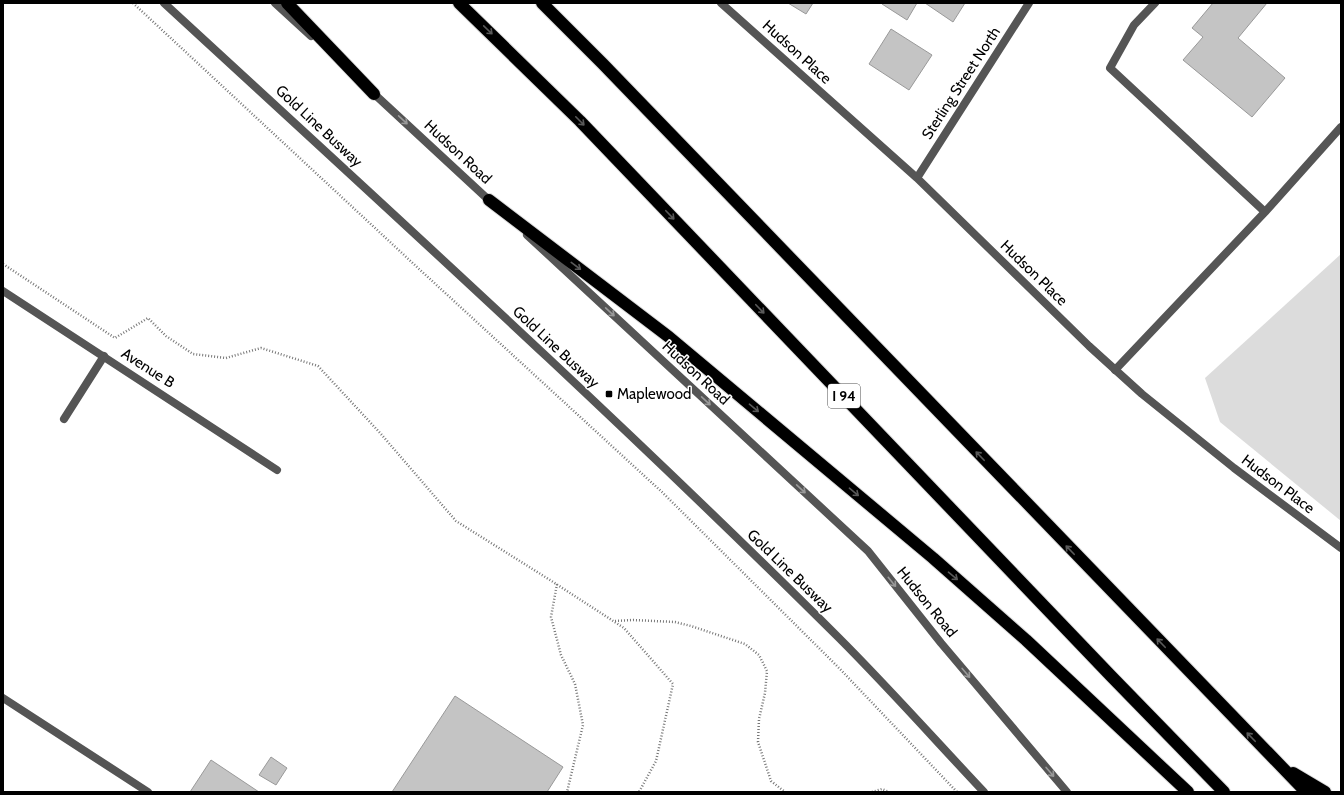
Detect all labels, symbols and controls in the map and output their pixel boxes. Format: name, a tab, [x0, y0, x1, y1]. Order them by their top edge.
street label: Hudson Place	[759, 16, 835, 88]
street label: Sterling Street North	[918, 23, 1004, 143]
one-way arrow	[483, 25, 493, 35]
street label: Gold Line Busway	[272, 81, 366, 171]
one-way arrow	[398, 116, 408, 125]
street label: Hudson Road	[421, 116, 495, 188]
one-way arrow	[575, 116, 585, 126]
one-way arrow	[665, 210, 675, 220]
street label: Hudson Place	[997, 236, 1072, 310]
one-way arrow	[570, 262, 581, 270]
street label: Gold Line Busway	[509, 302, 603, 392]
one-way arrow	[755, 304, 765, 314]
one-way arrow	[605, 308, 615, 317]
street label: Hudson Road	[659, 337, 733, 409]
street label: Avenue B	[118, 344, 178, 392]
road number: I 94	[828, 384, 860, 408]
place label: Maplewood	[617, 385, 691, 403]
marker: Maplewood	[604, 389, 614, 399]
one-way arrow	[700, 396, 710, 405]
one-way arrow	[749, 404, 760, 413]
one-way arrow	[975, 451, 985, 461]
street label: Hudson Place	[1238, 451, 1318, 517]
one-way arrow	[796, 484, 806, 494]
one-way arrow	[848, 487, 859, 496]
street label: Gold Line Busway	[744, 526, 837, 617]
one-way arrow	[1066, 545, 1075, 555]
street label: Hudson Road	[893, 563, 961, 641]
one-way arrow	[948, 571, 959, 580]
one-way arrow	[888, 576, 896, 587]
one-way arrow	[1156, 638, 1166, 648]
one-way arrow	[961, 667, 970, 678]
one-way arrow	[1246, 732, 1256, 742]
one-way arrow	[1045, 767, 1054, 777]

